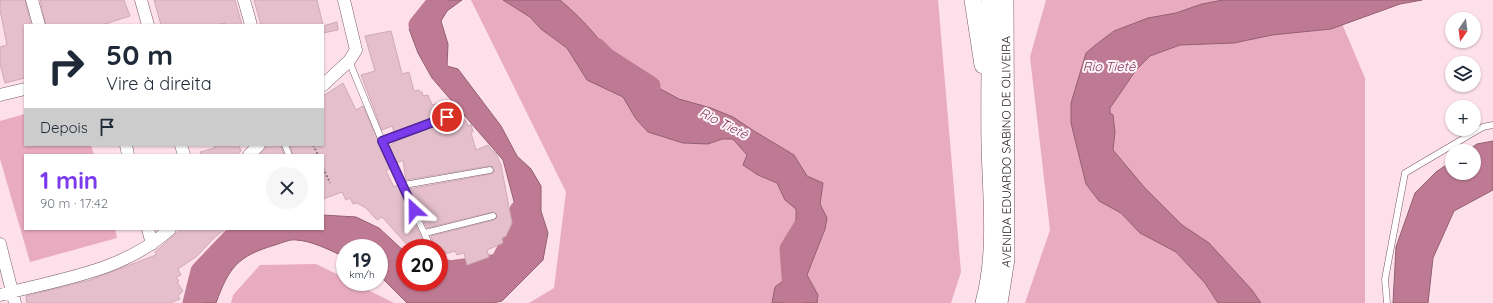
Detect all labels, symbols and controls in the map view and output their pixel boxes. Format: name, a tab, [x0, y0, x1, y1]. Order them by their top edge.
north arrow	[1445, 12, 1481, 48]
map controls	[1445, 12, 1481, 180]
street label: AVENIDA EDUARDO SABINO DE OLIVEIRA	[997, 36, 1014, 268]
text: 50 m	[106, 37, 173, 72]
icon: right	[40, 40, 92, 92]
button: layers	[1445, 56, 1481, 92]
water label: Rio Tietê	[1083, 58, 1136, 74]
text: Vire à direita	[106, 72, 212, 95]
pin	[430, 100, 464, 134]
button: +	[1445, 100, 1481, 136]
water label: Rio Tietê	[697, 104, 752, 142]
icon: arrive	[436, 106, 458, 128]
icon: arrive	[96, 116, 118, 138]
text: Depois	[40, 118, 88, 137]
button: −	[1445, 144, 1481, 180]
text: 1 min	[40, 165, 98, 195]
button: close	[266, 167, 308, 209]
position arrow	[393, 189, 435, 231]
text: 90 m · 17:42	[40, 195, 108, 211]
speed limit sign: 20	[396, 239, 448, 291]
text: 19	[352, 247, 372, 272]
text: km/h	[349, 268, 375, 281]

